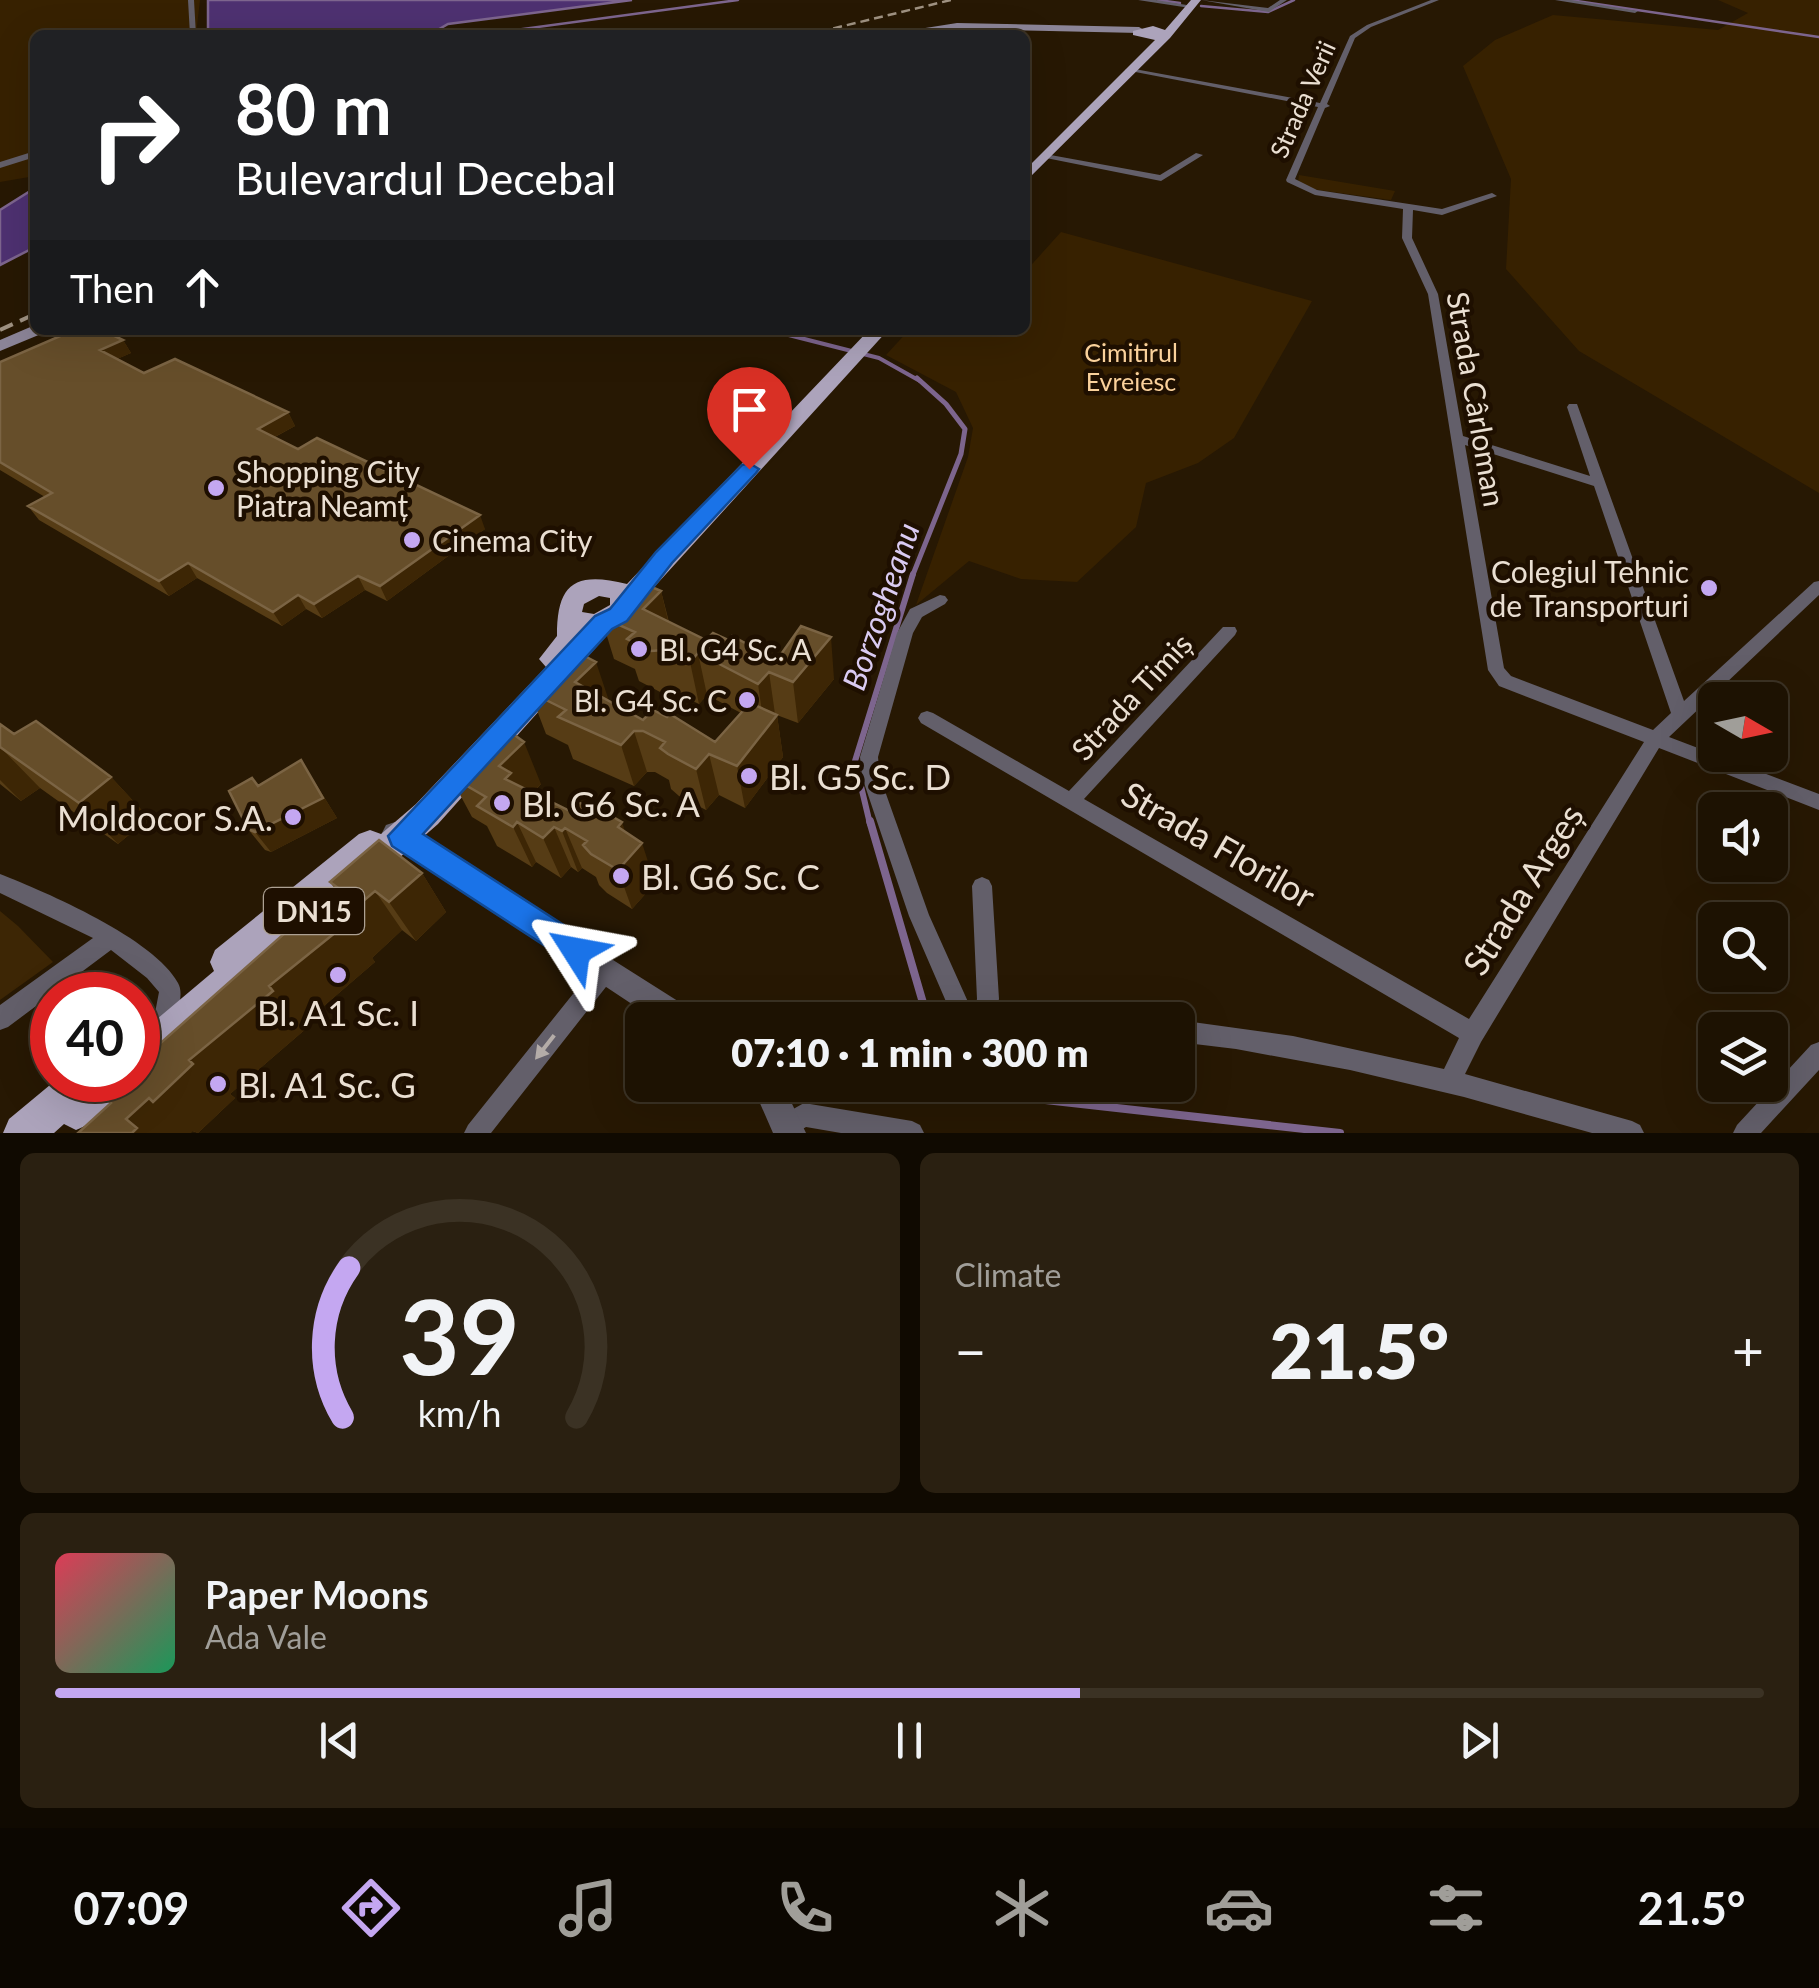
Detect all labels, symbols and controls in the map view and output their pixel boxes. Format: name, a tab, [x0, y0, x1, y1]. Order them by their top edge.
street label: Strada Verii	[1263, 36, 1341, 162]
text: 80 m	[235, 66, 392, 150]
icon: right	[70, 70, 200, 200]
text: Bulevardul Decebal	[235, 151, 616, 205]
icon: ahead	[175, 260, 230, 315]
text: Then	[70, 265, 155, 311]
street label: Strada Cârloman	[1440, 289, 1514, 509]
park label: Cimitirul Evreiesc	[1084, 337, 1178, 396]
pin	[707, 367, 792, 470]
icon: arrive	[722, 382, 777, 437]
place label: Shopping City Piatra Neamț	[236, 453, 421, 523]
marker: Shopping City Piatra Neamț	[205, 477, 227, 499]
water label: Borzogheanu	[833, 517, 927, 695]
place label: Cinema City	[432, 522, 593, 558]
marker: Cinema City	[401, 529, 423, 551]
place label: Colegiul Tehnic de Transporturi	[1489, 553, 1689, 623]
marker: Colegiul Tehnic de Transporturi	[1698, 577, 1720, 599]
street label: Strada Timiș	[1063, 625, 1199, 767]
place label: Bl. G4 Sc. A	[659, 631, 812, 667]
marker: Bl. G4 Sc. A	[628, 638, 650, 660]
place label: Bl. G4 Sc. C	[574, 682, 727, 718]
north arrow	[1698, 682, 1788, 772]
map controls	[1698, 682, 1788, 1102]
marker: Bl. G4 Sc. C	[736, 689, 758, 711]
place label: Bl. G5 Sc. D	[769, 755, 951, 797]
marker: Bl. G5 Sc. D	[738, 765, 760, 787]
street label: Strada Florilor	[1115, 772, 1323, 916]
place label: Bl. G6 Sc. A	[522, 782, 700, 824]
marker: Bl. G6 Sc. A	[491, 792, 513, 814]
button: sound	[1698, 792, 1788, 882]
place label: Moldocor S.A.	[57, 796, 273, 838]
street label: Strada Argeș	[1453, 796, 1591, 982]
marker: Moldocor S.A.	[282, 806, 304, 828]
place label: Bl. G6 Sc. C	[641, 855, 820, 897]
marker: Bl. G6 Sc. C	[610, 865, 632, 887]
road number: DN15	[264, 888, 364, 934]
position arrow	[524, 899, 628, 1003]
button: search	[1698, 902, 1788, 992]
marker: Bl. A1 Sc. I	[327, 964, 349, 986]
speed limit sign: 40	[30, 972, 160, 1102]
place label: Bl. A1 Sc. I	[257, 991, 419, 1033]
button: layers	[1698, 1012, 1788, 1102]
text: 07:10 · 1 min · 300 m	[731, 1029, 1089, 1075]
one-way arrow	[535, 1034, 556, 1060]
place label: Bl. A1 Sc. G	[238, 1063, 416, 1105]
marker: Bl. A1 Sc. G	[207, 1073, 229, 1095]
text: Climate	[955, 1255, 1061, 1294]
text: 39	[399, 1272, 520, 1397]
text: 21.5°	[1269, 1305, 1449, 1395]
text: −	[955, 1317, 986, 1383]
text: +	[1732, 1317, 1764, 1383]
text: km/h	[418, 1392, 502, 1435]
text: Paper Moons	[205, 1571, 429, 1617]
text: Ada Vale	[205, 1617, 327, 1656]
icon: previous	[312, 1713, 367, 1768]
icon: pause	[882, 1713, 937, 1768]
icon: next	[1452, 1713, 1507, 1768]
icon: directions	[336, 1873, 406, 1943]
icon: music	[553, 1873, 623, 1943]
icon: phone	[770, 1873, 840, 1943]
icon: climate	[987, 1873, 1057, 1943]
icon: car	[1204, 1873, 1274, 1943]
icon: filters	[1421, 1873, 1491, 1943]
text: 07:09	[73, 1881, 189, 1935]
text: 21.5°	[1638, 1881, 1745, 1935]

